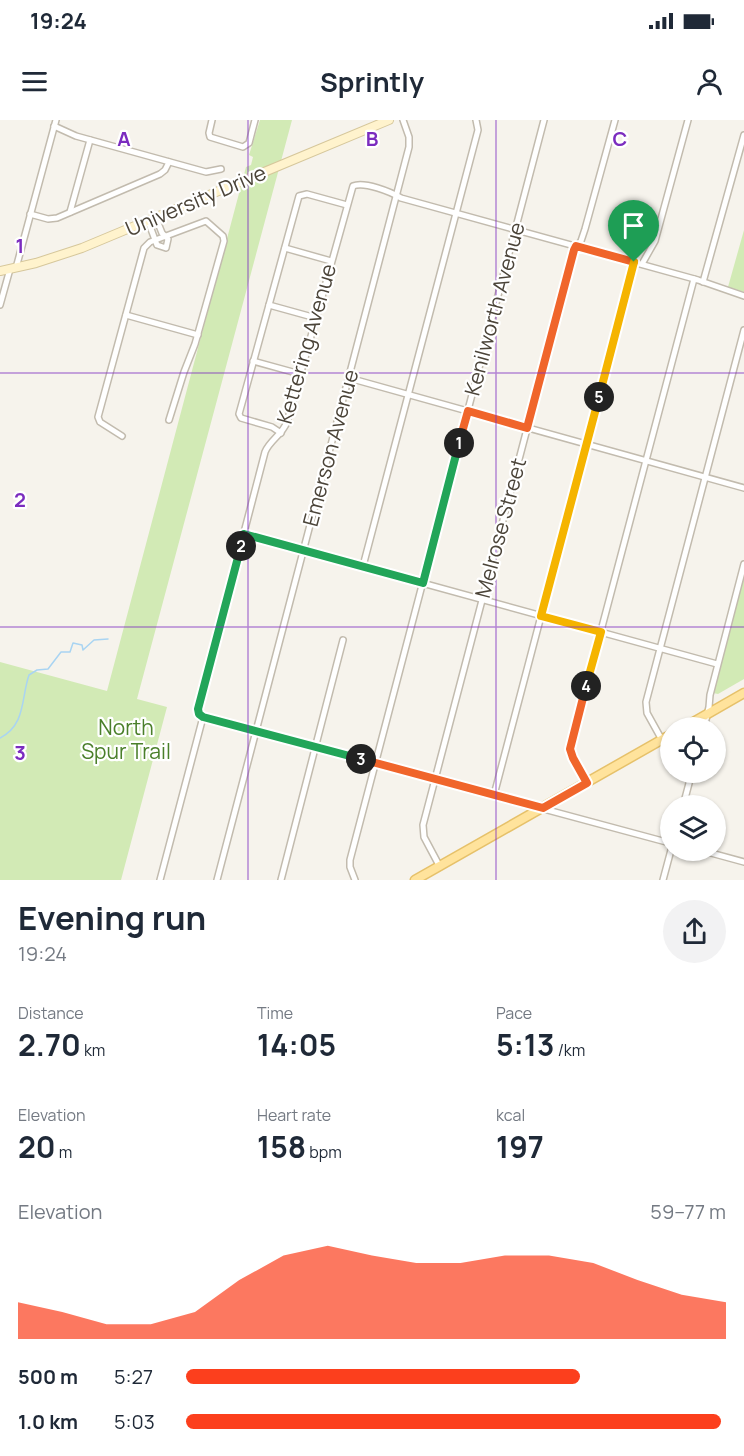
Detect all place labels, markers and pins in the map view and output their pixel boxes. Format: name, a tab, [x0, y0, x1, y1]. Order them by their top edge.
pin	[608, 200, 659, 262]
pin: 5	[584, 382, 614, 412]
pin: 1	[444, 428, 474, 458]
pin: 2	[226, 531, 256, 561]
pin: 4	[571, 671, 601, 701]
pin: 3	[346, 744, 376, 774]

